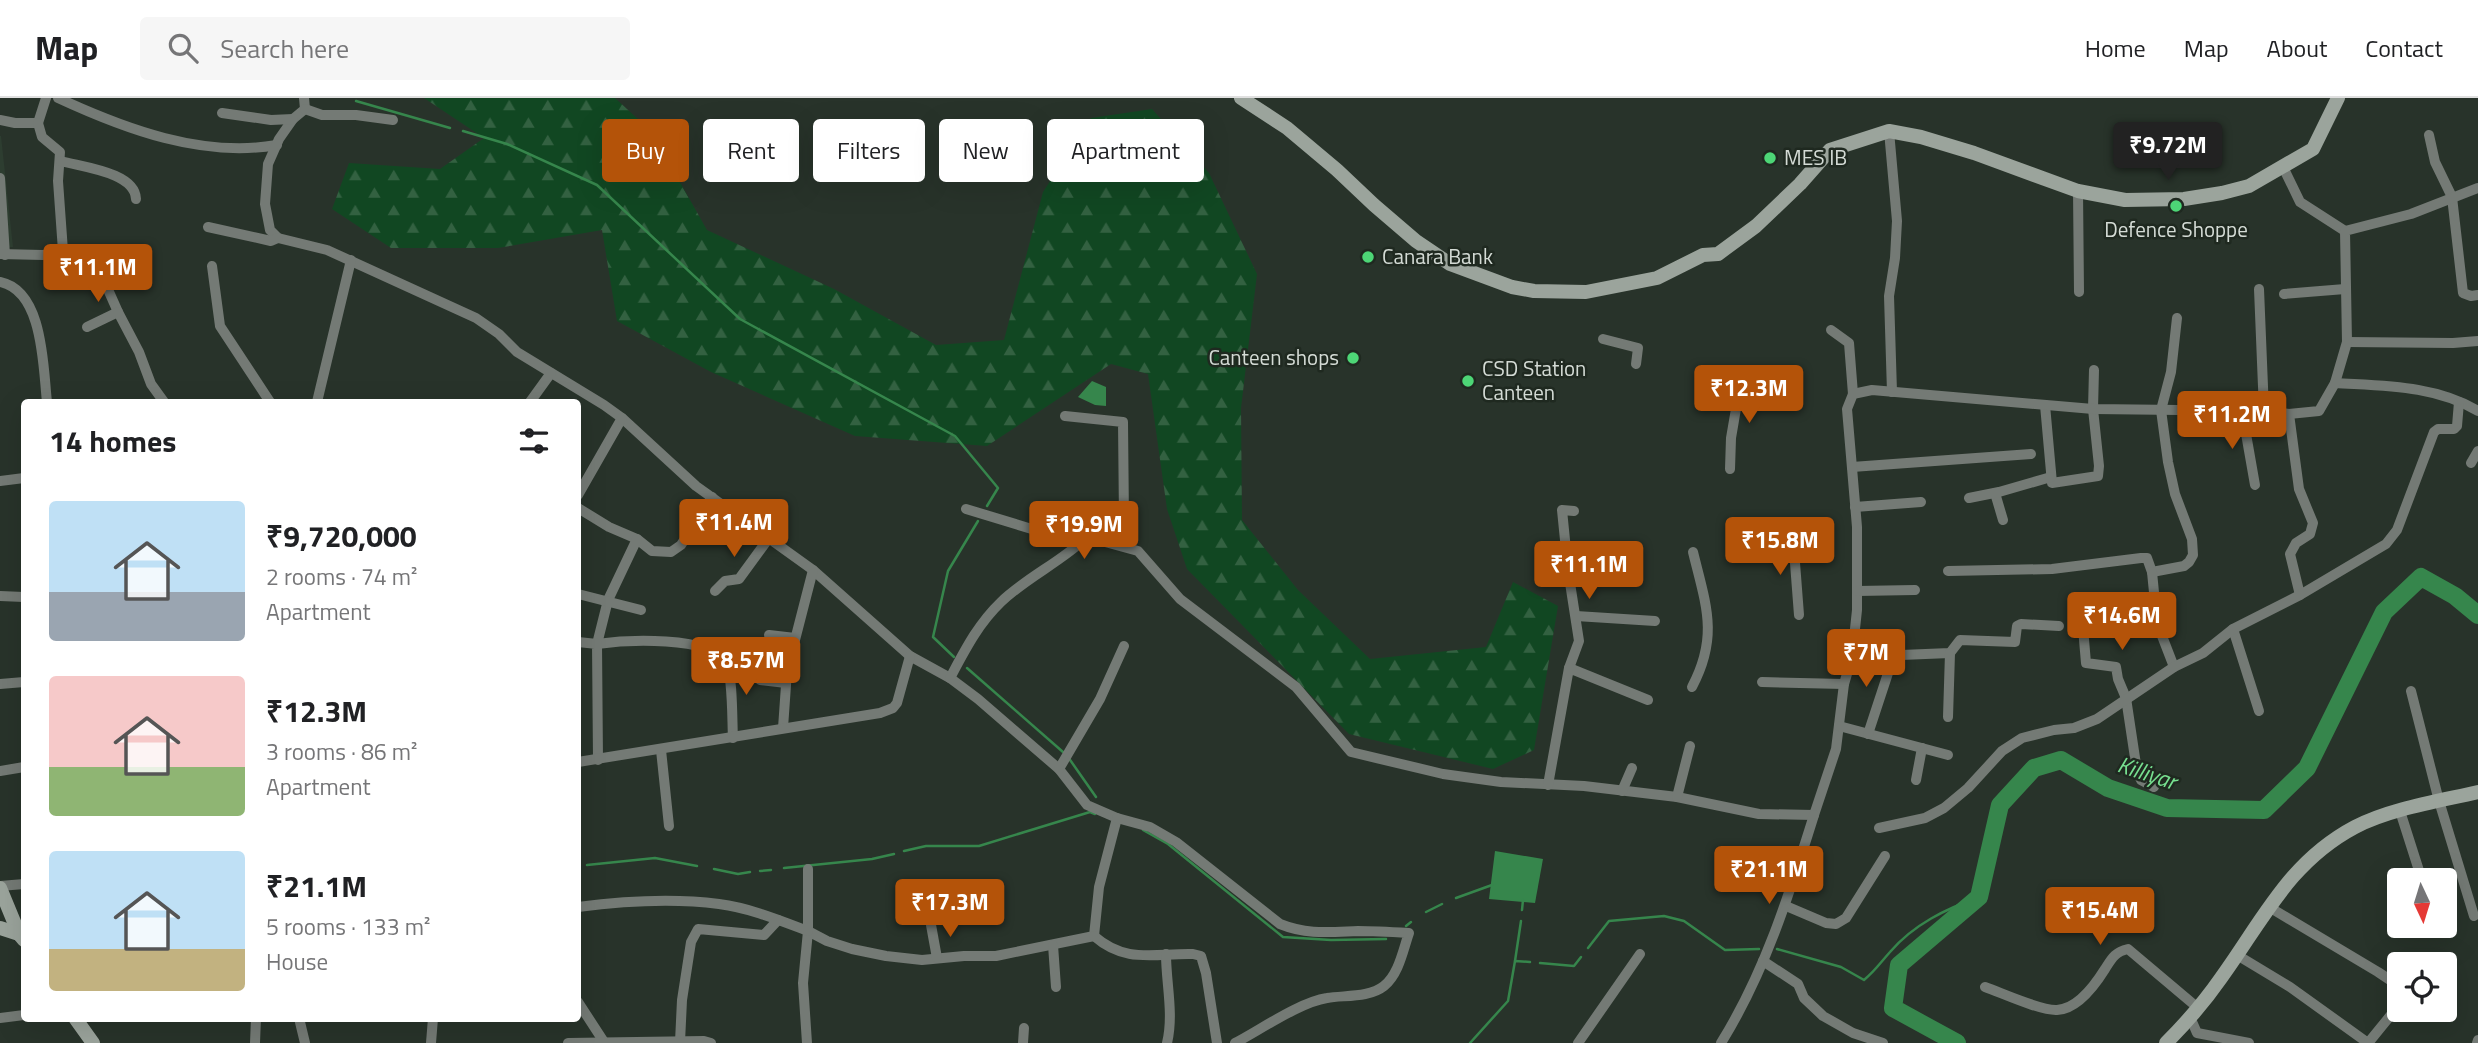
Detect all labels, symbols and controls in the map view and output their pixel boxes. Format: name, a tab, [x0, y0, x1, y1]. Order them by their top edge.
search box	[140, 17, 630, 80]
text: Map	[35, 23, 98, 73]
icon: search	[164, 29, 202, 67]
text: Search here	[220, 29, 349, 68]
text: Home	[2085, 30, 2146, 66]
text: Map	[2184, 30, 2229, 66]
text: About	[2267, 30, 2327, 66]
text: Contact	[2365, 30, 2443, 66]
chip: Buy	[602, 119, 689, 182]
chip: Rent	[703, 119, 799, 182]
chip: Filters	[813, 119, 925, 182]
chip: New	[939, 119, 1033, 182]
chip: Apartment	[1047, 119, 1204, 182]
pin: ₹9.72M	[2111, 122, 2225, 182]
text: ₹9.72M	[2129, 127, 2207, 162]
place label: MES IB	[1784, 141, 1847, 173]
marker: MES IB	[1762, 150, 1778, 166]
marker: Defence Shoppe	[2168, 198, 2184, 214]
place label: Defence Shoppe	[2104, 213, 2248, 245]
place label: Canara Bank	[1382, 240, 1493, 272]
pin: ₹11.1M	[41, 244, 155, 304]
text: ₹11.1M	[59, 249, 137, 284]
marker: Canara Bank	[1360, 249, 1376, 265]
place label: Canteen shops	[1208, 341, 1339, 373]
marker: Canteen shops	[1345, 350, 1361, 366]
place label: CSD Station Canteen	[1482, 352, 1586, 408]
pin: ₹12.3M	[1692, 366, 1806, 425]
text: ₹12.3M	[1710, 370, 1788, 405]
marker: CSD Station Canteen	[1460, 373, 1476, 389]
pin: ₹11.2M	[2175, 392, 2289, 451]
text: ₹11.2M	[2193, 396, 2271, 431]
text: 14 homes	[49, 418, 176, 464]
icon: filters	[515, 422, 553, 460]
pin: ₹11.4M	[677, 500, 791, 559]
pin: ₹19.9M	[1027, 502, 1141, 561]
text: ₹11.4M	[695, 504, 773, 539]
text: ₹19.9M	[1045, 506, 1123, 541]
text: ₹9,720,000	[266, 513, 417, 559]
pin: ₹15.8M	[1723, 518, 1837, 577]
text: ₹15.8M	[1741, 522, 1819, 557]
icon: home	[105, 529, 189, 613]
pin: ₹11.1M	[1532, 542, 1646, 601]
text: ₹11.1M	[1550, 546, 1628, 581]
text: 2 rooms · 74 m²	[266, 559, 417, 594]
pin: ₹14.6M	[2065, 592, 2179, 652]
text: Apartment	[266, 594, 371, 629]
text: ₹14.6M	[2083, 597, 2161, 632]
pin: ₹7M	[1832, 630, 1900, 689]
text: ₹7M	[1843, 634, 1889, 669]
pin: ₹8.57M	[689, 638, 803, 697]
text: ₹8.57M	[707, 642, 785, 677]
text: ₹12.3M	[266, 688, 367, 734]
icon: home	[105, 704, 189, 788]
text: 3 rooms · 86 m²	[266, 734, 417, 769]
water label: Killiyar	[2113, 747, 2184, 799]
text: Apartment	[266, 769, 371, 804]
pin: ₹21.1M	[1712, 846, 1826, 906]
text: ₹21.1M	[1730, 851, 1808, 886]
text: ₹21.1M	[266, 863, 367, 909]
north arrow	[2387, 868, 2457, 938]
map controls	[2387, 868, 2457, 1022]
icon: home	[105, 879, 189, 963]
pin: ₹17.3M	[893, 880, 1007, 939]
text: ₹17.3M	[911, 884, 989, 919]
pin: ₹15.4M	[2043, 888, 2157, 947]
text: ₹15.4M	[2061, 892, 2139, 927]
text: 5 rooms · 133 m²	[266, 909, 430, 944]
text: House	[266, 944, 328, 979]
button: locate	[2387, 952, 2457, 1022]

